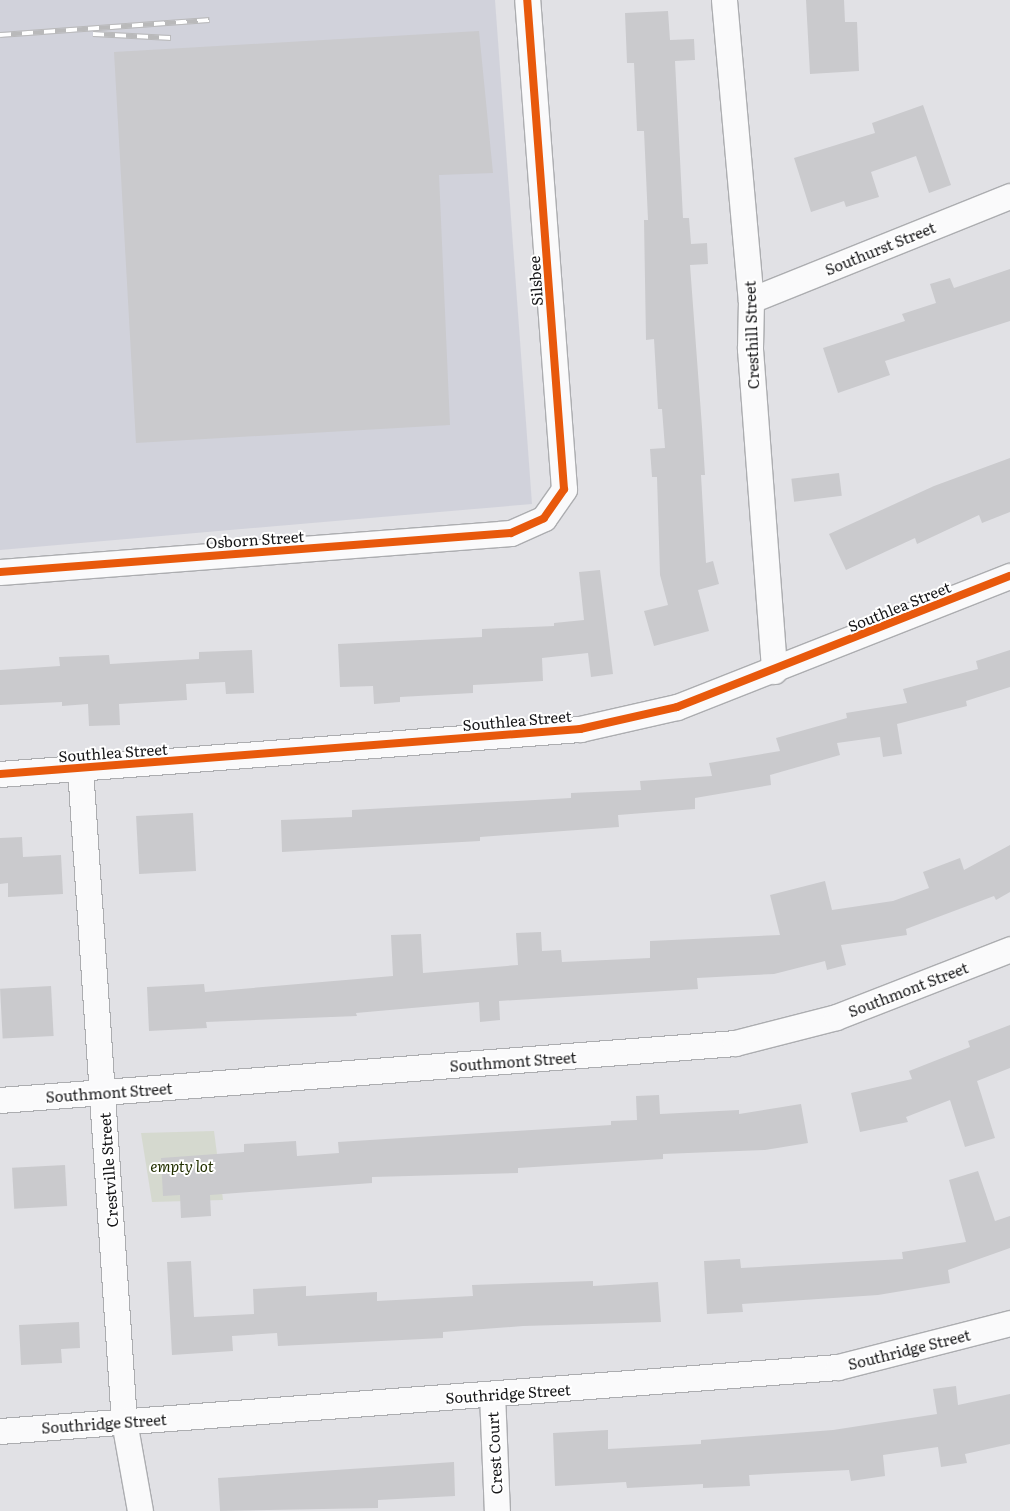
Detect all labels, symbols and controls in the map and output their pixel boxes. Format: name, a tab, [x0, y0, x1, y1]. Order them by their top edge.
street label: Southurst Street	[822, 218, 938, 278]
street label: Silsbee	[524, 255, 546, 307]
street label: Cresthill Street	[740, 280, 762, 390]
street label: Osborn Street	[205, 527, 305, 551]
street label: Southlea Street	[845, 577, 953, 635]
street label: Southlea Street	[462, 706, 572, 734]
street label: Southlea Street	[58, 739, 168, 765]
street label: Southmont Street	[845, 958, 971, 1020]
street label: Southmont Street	[449, 1048, 577, 1074]
street label: Southmont Street	[45, 1079, 173, 1105]
street label: Crestville Street	[95, 1112, 121, 1228]
park label: empty lot	[150, 1157, 214, 1175]
street label: Southridge Street	[846, 1325, 972, 1373]
street label: Southridge Street	[445, 1380, 571, 1406]
street label: Southridge Street	[41, 1410, 167, 1436]
street label: Crest Court	[483, 1411, 505, 1495]

